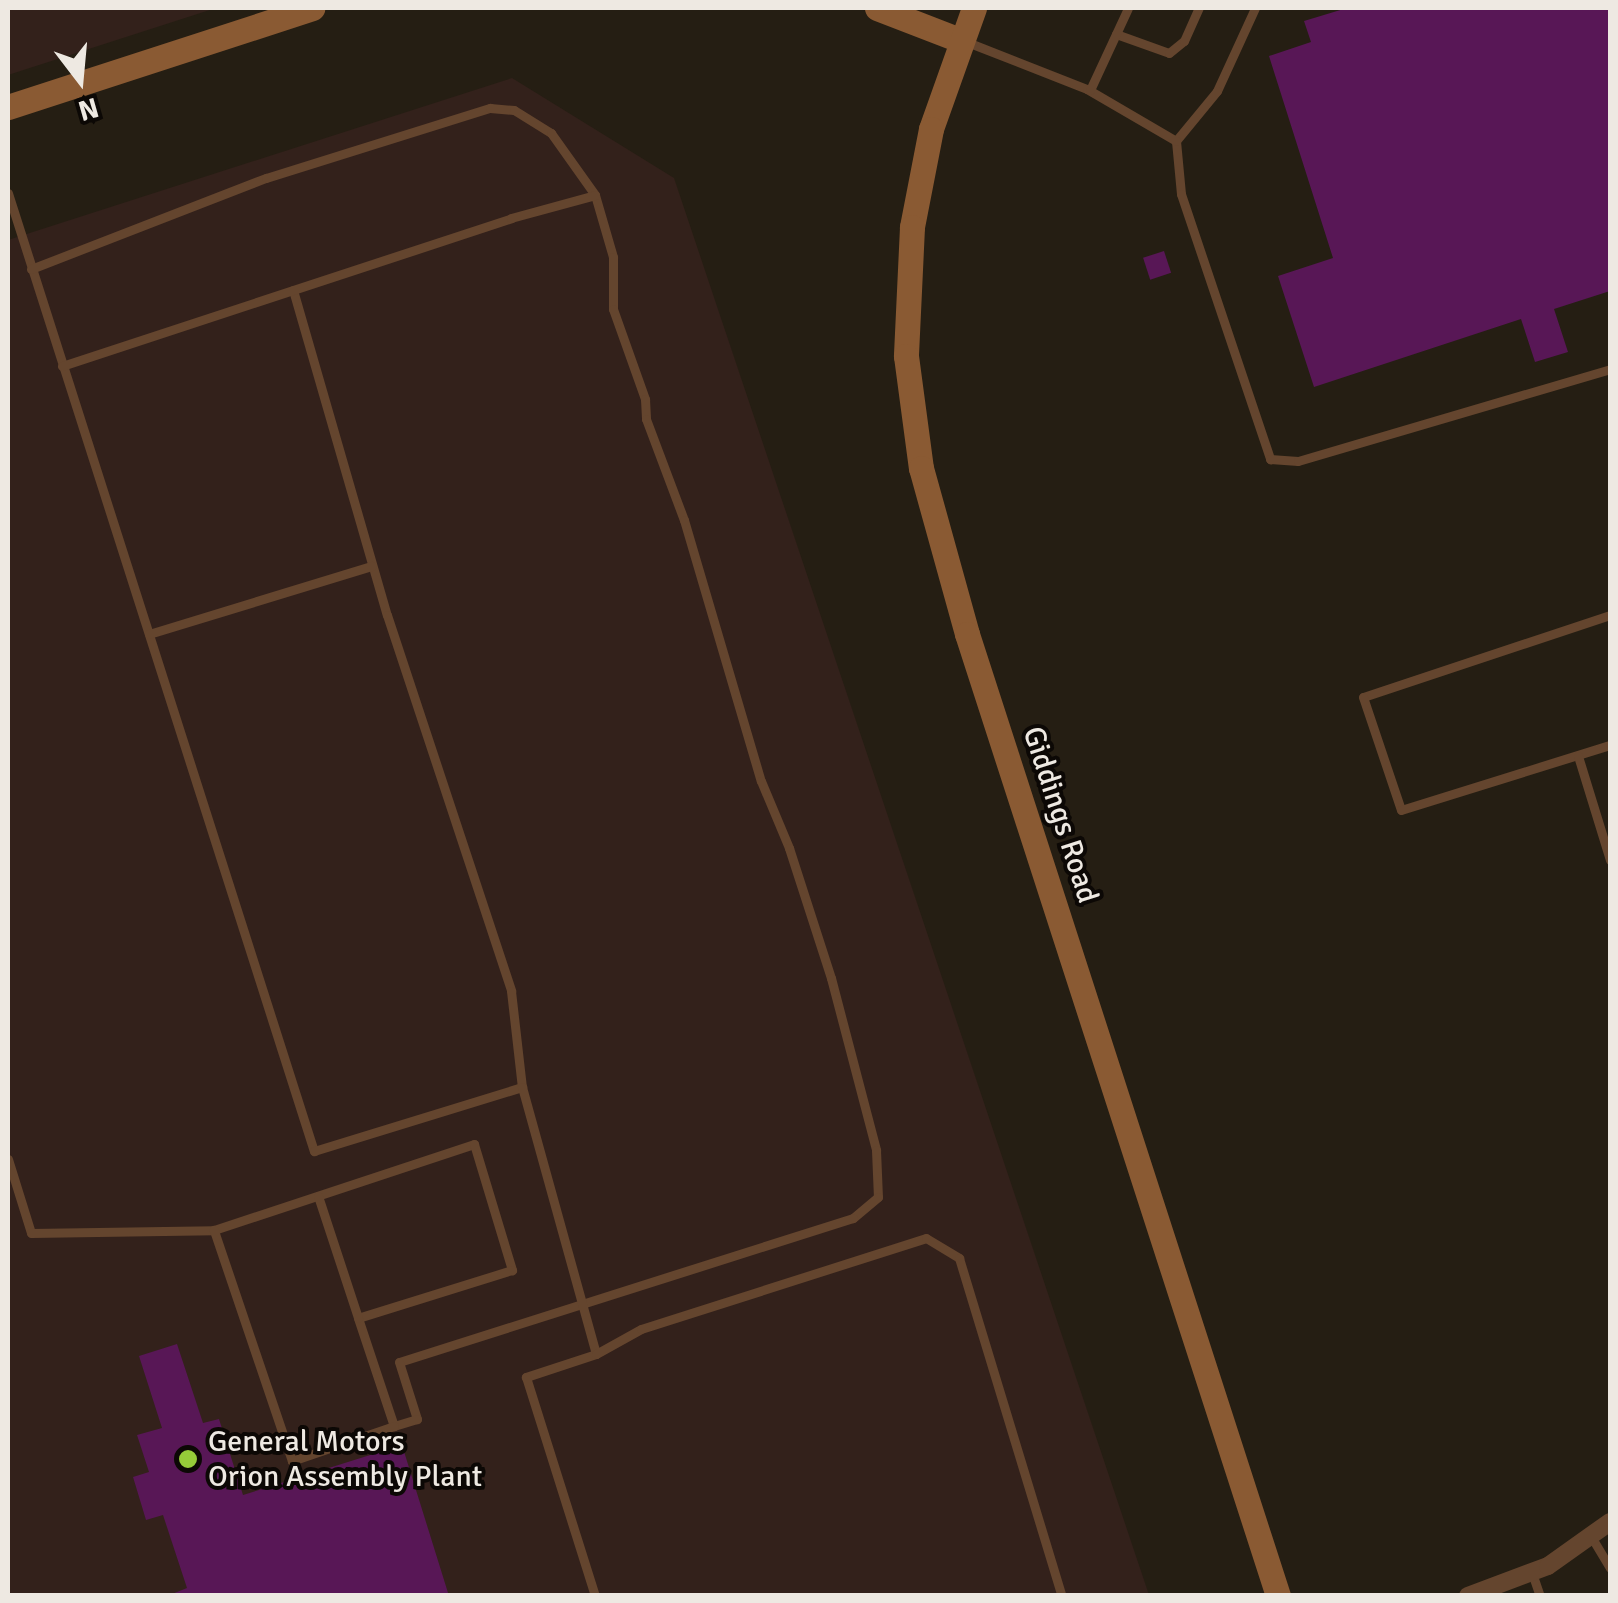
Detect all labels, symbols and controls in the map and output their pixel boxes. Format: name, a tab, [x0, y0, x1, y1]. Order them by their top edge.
north arrow	[30, 30, 130, 130]
text: N	[74, 90, 102, 128]
street label: Giddings Road	[1015, 722, 1105, 908]
place label: General Motors Orion Assembly Plant	[208, 1424, 482, 1494]
marker: General Motors Orion Assembly Plant	[177, 1448, 199, 1470]

